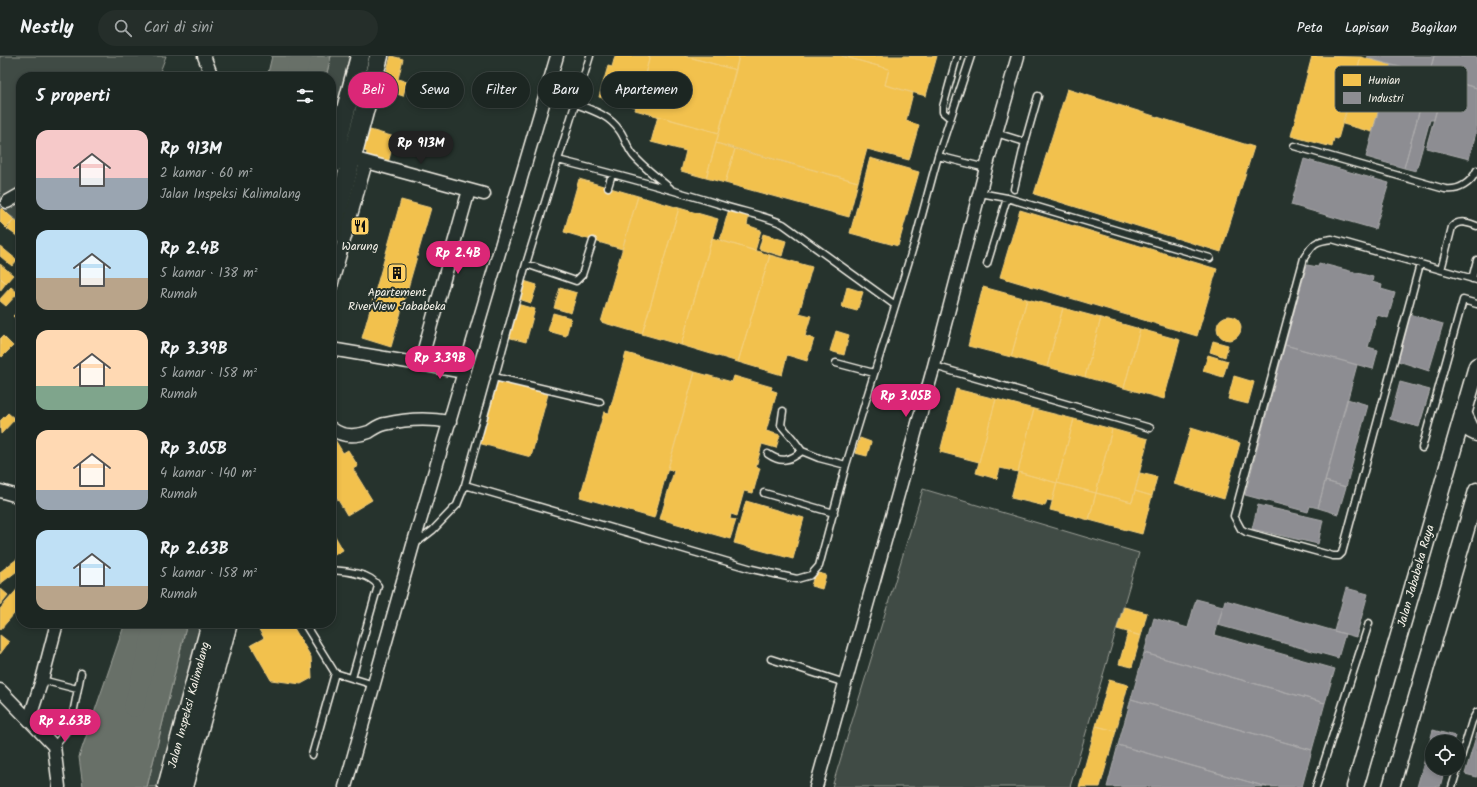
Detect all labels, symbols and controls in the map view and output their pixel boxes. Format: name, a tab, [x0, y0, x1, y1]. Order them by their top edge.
search box	[98, 10, 378, 46]
text: Nestly	[20, 13, 74, 43]
text: Cari di sini	[144, 16, 213, 40]
icon: search	[112, 17, 134, 39]
text: Peta	[1297, 17, 1323, 39]
text: Lapisan	[1345, 17, 1389, 39]
text: Bagikan	[1411, 17, 1457, 39]
legend	[1335, 66, 1467, 112]
chip: Beli	[348, 72, 398, 108]
chip: Sewa	[406, 72, 464, 108]
chip: Filter	[472, 72, 530, 108]
chip: Baru	[538, 72, 593, 108]
chip: Apartemen	[601, 72, 692, 108]
text: Hunian	[1368, 72, 1400, 90]
text: 5 properti	[36, 83, 110, 110]
icon: filters	[294, 85, 316, 107]
text: Industri	[1368, 90, 1404, 108]
pin: Rp 913M	[384, 131, 458, 165]
text: Rp 913M	[397, 133, 445, 154]
text: Rp 913M	[160, 136, 222, 163]
icon: home	[68, 146, 116, 194]
text: 2 kamar · 60 m²	[160, 163, 253, 184]
text: Jalan Inspeksi Kalimalang	[160, 184, 301, 205]
restaurant icon: Warung	[349, 215, 371, 237]
text: Rp 2.4B	[160, 236, 220, 263]
place label: Warung	[342, 237, 379, 256]
pin: Rp 2.4B	[421, 241, 495, 275]
text: Rp 2.4B	[435, 243, 481, 264]
icon: home	[68, 246, 116, 294]
building icon: Apartement RiverView Jababeka	[386, 262, 408, 284]
text: 5 kamar · 138 m²	[160, 263, 258, 284]
place label: Apartement RiverView Jababeka	[348, 283, 446, 316]
text: Rumah	[160, 284, 197, 305]
text: Rp 3.39B	[160, 336, 228, 363]
icon: home	[68, 346, 116, 394]
pin: Rp 3.39B	[399, 346, 481, 380]
text: Rp 3.39B	[414, 348, 466, 369]
text: 5 kamar · 158 m²	[160, 363, 257, 384]
text: Rumah	[160, 384, 197, 405]
pin: Rp 3.05B	[865, 384, 947, 418]
text: Rp 3.05B	[880, 386, 932, 407]
text: Rp 3.05B	[160, 436, 227, 463]
icon: home	[68, 446, 116, 494]
text: 4 kamar · 140 m²	[160, 463, 256, 484]
text: Rumah	[160, 484, 197, 505]
street label: Jalan Jababeka Raya	[1392, 522, 1440, 629]
text: Rp 2.63B	[160, 536, 229, 563]
icon: home	[68, 546, 116, 594]
text: 5 kamar · 158 m²	[160, 563, 257, 584]
text: Rumah	[160, 584, 197, 605]
street label: Jalan Inspeksi Kalimalang	[163, 639, 215, 770]
pin: Rp 2.63B	[24, 709, 106, 743]
text: Rp 2.63B	[39, 711, 91, 732]
map controls	[1425, 735, 1465, 775]
button: locate	[1425, 735, 1465, 775]

